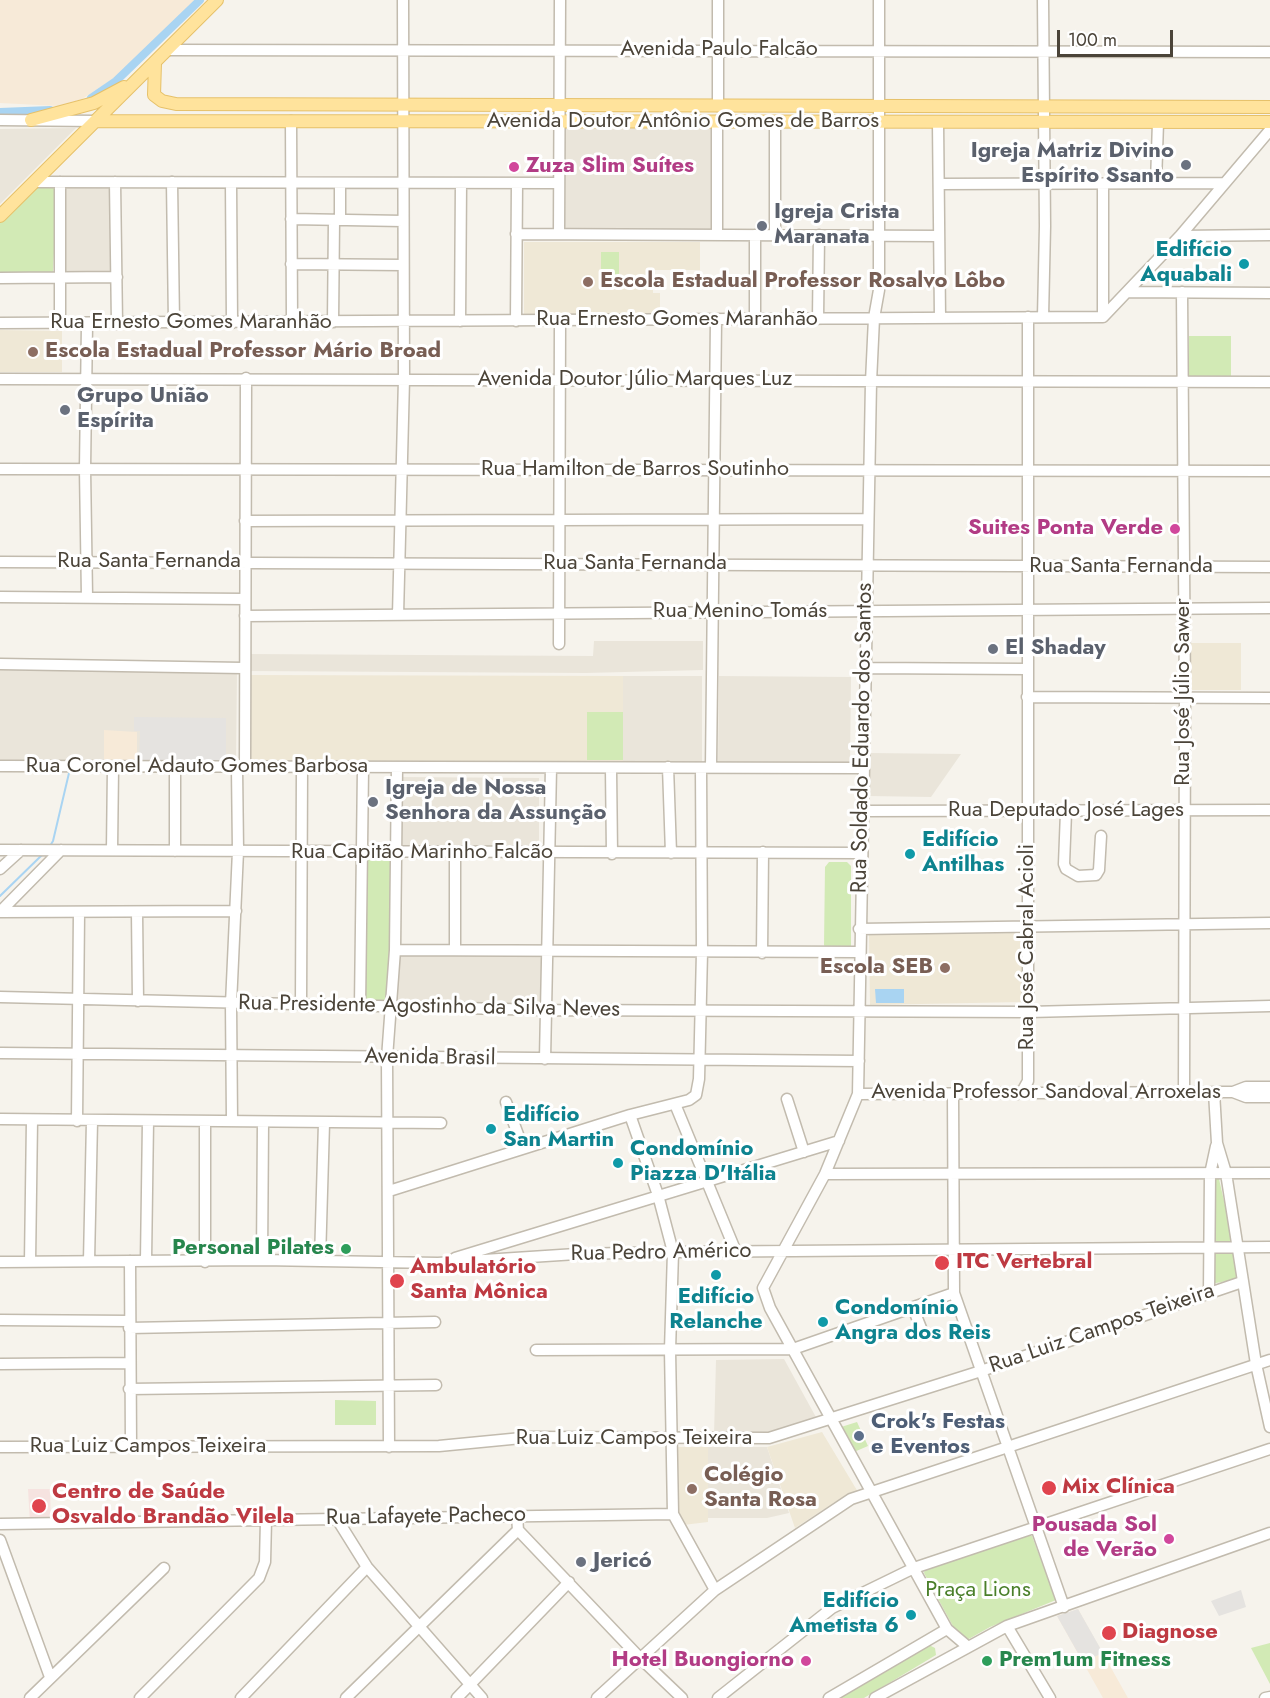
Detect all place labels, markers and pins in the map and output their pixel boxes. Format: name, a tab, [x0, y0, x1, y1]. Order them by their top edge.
place label: Igreja Matriz Divino Espírito Ssanto	[971, 139, 1174, 190]
place label: Zuza Slim Suítes	[526, 154, 694, 180]
marker: Igreja Matriz Divino Espírito Ssanto	[1179, 158, 1193, 172]
marker: Zuza Slim Suítes	[507, 160, 521, 174]
place label: Igreja Crista Maranata	[774, 200, 900, 252]
marker: Igreja Crista Maranata	[755, 219, 769, 233]
place label: Edifício Aquabali	[1140, 238, 1232, 290]
marker: Edifício Aquabali	[1237, 257, 1251, 271]
place label: Escola Estadual Professor Rosalvo Lôbo	[600, 269, 1005, 295]
marker: Escola Estadual Professor Rosalvo Lôbo	[581, 275, 595, 289]
place label: Escola Estadual Professor Mário Broad	[45, 339, 441, 365]
marker: Escola Estadual Professor Mário Broad	[26, 345, 40, 359]
place label: Grupo União Espírita	[77, 384, 209, 436]
marker: Grupo União Espírita	[58, 403, 72, 417]
place label: Suites Ponta Verde	[968, 516, 1163, 542]
marker: Suites Ponta Verde	[1168, 522, 1182, 536]
place label: El Shaday	[1005, 636, 1106, 662]
marker: El Shaday	[986, 642, 1000, 656]
place label: Igreja de Nossa Senhora da Assunção	[385, 776, 606, 828]
marker: Igreja de Nossa Senhora da Assunção	[366, 795, 380, 809]
place label: Edifício Antilhas	[922, 828, 1004, 879]
marker: Edifício Antilhas	[903, 847, 917, 861]
place label: Escola SEB	[820, 955, 933, 981]
marker: Escola SEB	[938, 961, 952, 975]
place label: Edifício San Martin	[503, 1103, 614, 1154]
marker: Edifício San Martin	[484, 1122, 498, 1136]
place label: Condomínio Piazza D'Itália	[630, 1137, 776, 1188]
marker: Condomínio Piazza D'Itália	[611, 1156, 625, 1170]
place label: Personal Pilates	[172, 1236, 334, 1262]
marker: Personal Pilates	[339, 1242, 353, 1256]
place label: ITC Vertebral	[956, 1250, 1092, 1276]
marker: ITC Vertebral	[933, 1254, 951, 1272]
place label: Ambulatório Santa Mônica	[410, 1255, 548, 1306]
marker: Edifício Relanche	[709, 1268, 723, 1282]
marker: Ambulatório Santa Mônica	[388, 1272, 406, 1290]
place label: Edifício Relanche	[669, 1285, 763, 1336]
place label: Condomínio Angra dos Reis	[835, 1296, 991, 1348]
marker: Condomínio Angra dos Reis	[816, 1315, 830, 1329]
place label: Crok's Festas e Eventos	[871, 1410, 1005, 1462]
marker: Crok's Festas e Eventos	[852, 1429, 866, 1443]
place label: Colégio Santa Rosa	[704, 1463, 817, 1514]
place label: Mix Clínica	[1062, 1475, 1175, 1501]
marker: Mix Clínica	[1040, 1479, 1058, 1497]
place label: Centro de Saúde Osvaldo Brandão Vilela	[52, 1480, 294, 1532]
marker: Colégio Santa Rosa	[685, 1482, 699, 1496]
marker: Centro de Saúde Osvaldo Brandão Vilela	[30, 1497, 48, 1515]
place label: Pousada Sol de Verão	[1032, 1513, 1157, 1564]
marker: Pousada Sol de Verão	[1162, 1532, 1176, 1546]
place label: Jericó	[593, 1549, 652, 1575]
marker: Jericó	[574, 1555, 588, 1569]
place label: Edifício Ametista 6	[789, 1589, 899, 1640]
marker: Edifício Ametista 6	[904, 1608, 918, 1622]
place label: Diagnose	[1122, 1620, 1218, 1646]
marker: Diagnose	[1100, 1624, 1118, 1642]
place label: Hotel Buongiorno	[612, 1648, 794, 1674]
place label: Prem1um Fitness	[999, 1648, 1171, 1674]
marker: Hotel Buongiorno	[799, 1654, 813, 1668]
marker: Prem1um Fitness	[980, 1654, 994, 1668]

